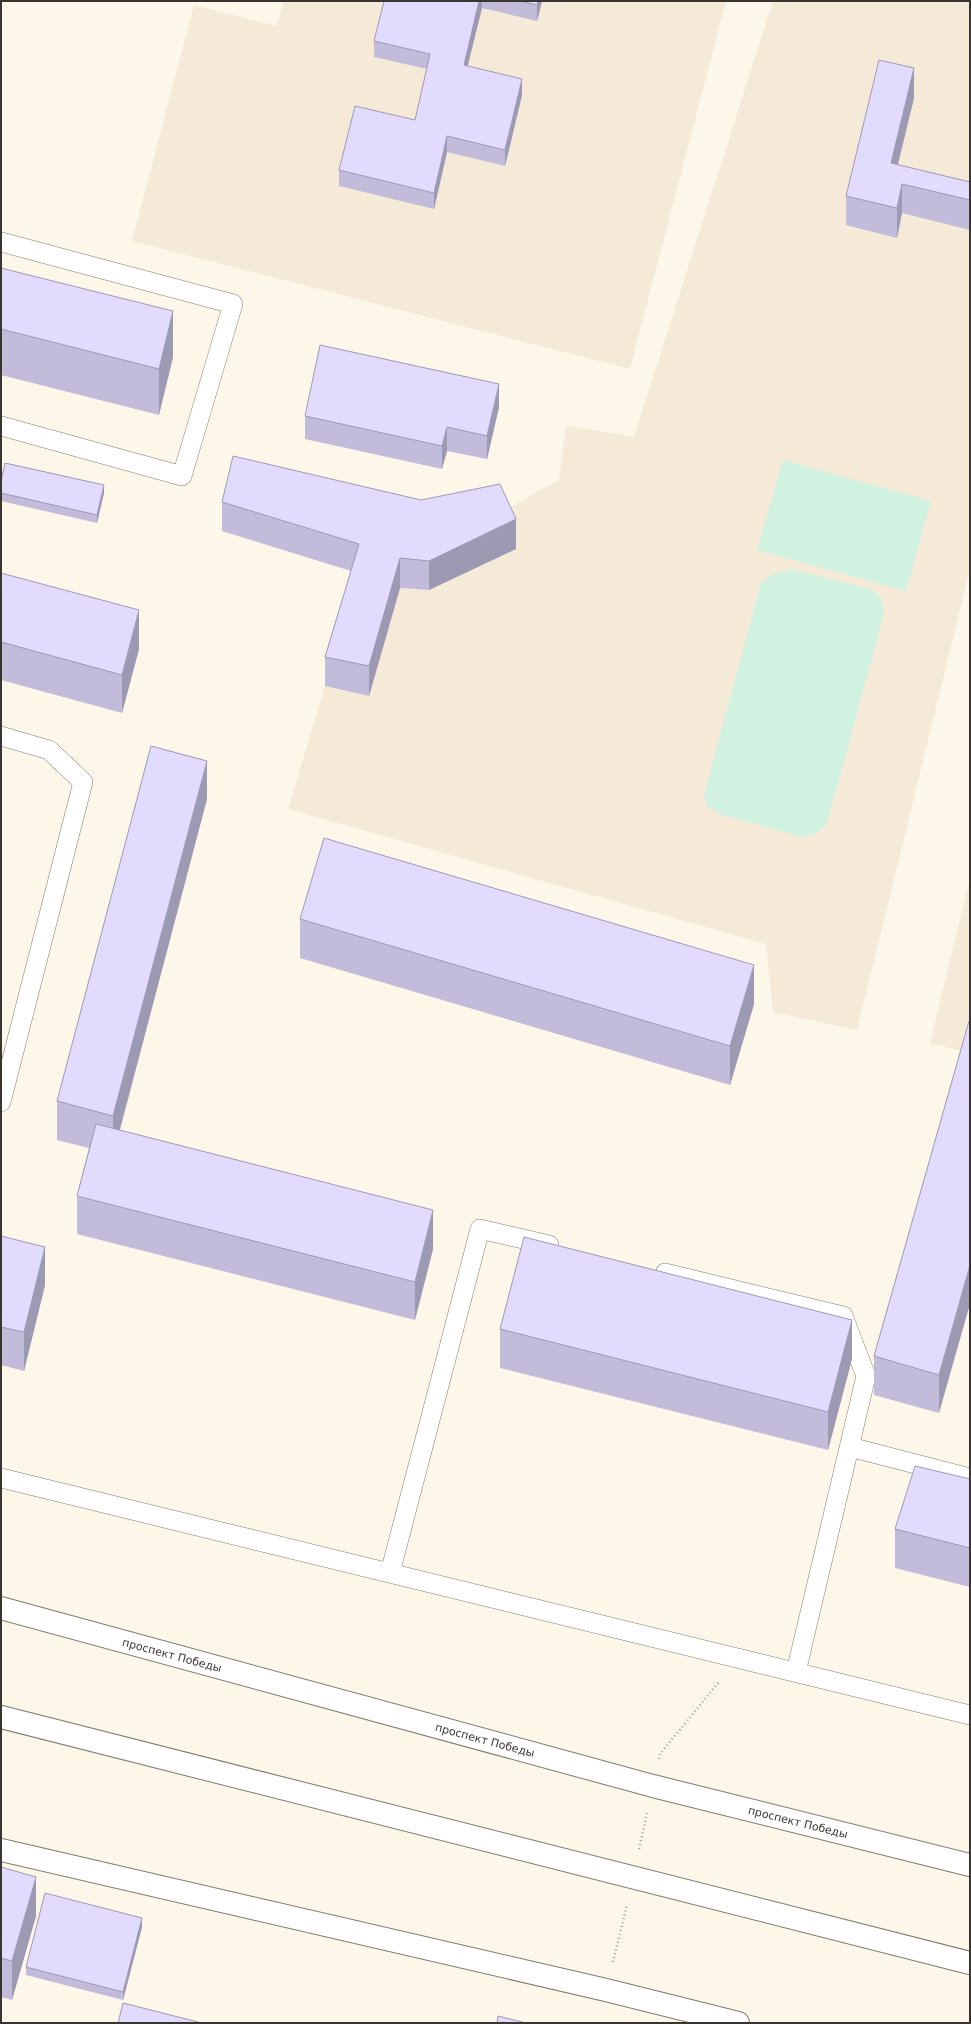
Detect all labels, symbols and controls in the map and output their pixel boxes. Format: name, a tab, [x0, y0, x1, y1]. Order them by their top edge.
street label: проспект Победы	[121, 1636, 223, 1675]
street label: проспект Победы	[434, 1721, 536, 1760]
street label: проспект Победы	[747, 1804, 849, 1841]

